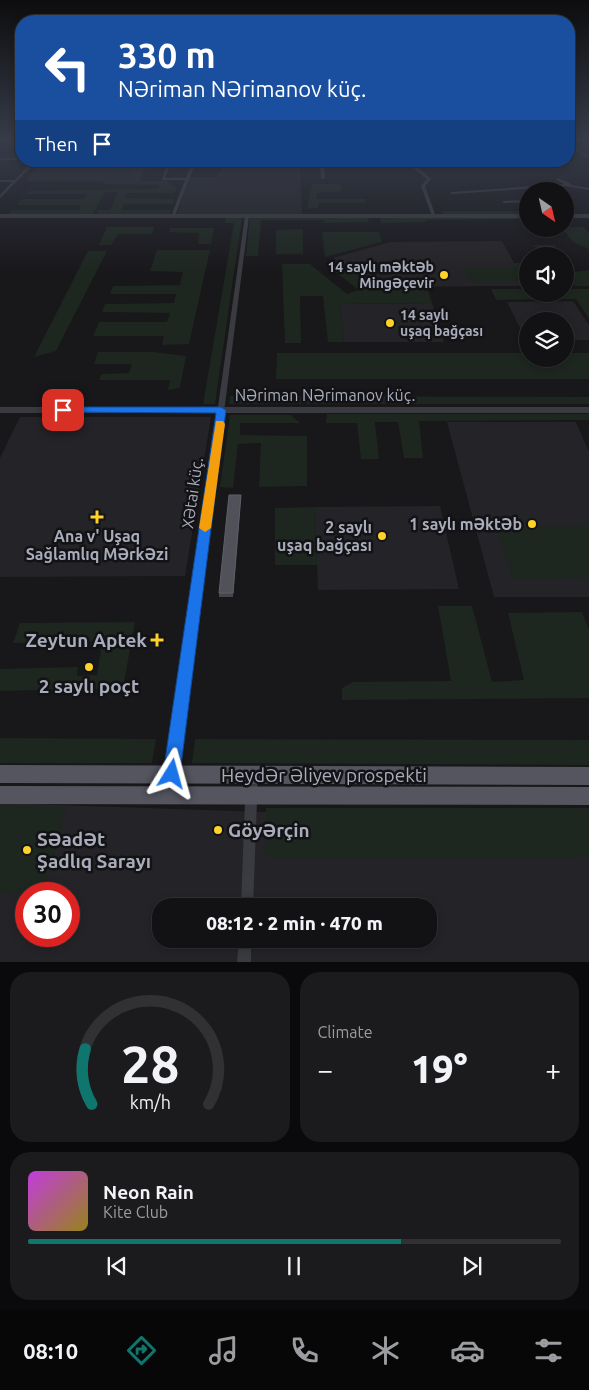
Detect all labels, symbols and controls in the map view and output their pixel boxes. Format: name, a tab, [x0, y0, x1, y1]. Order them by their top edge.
icon: left	[35, 35, 100, 100]
text: 330 m	[118, 35, 216, 75]
text: Nəriman Nərimanov küç.	[118, 76, 366, 101]
icon: arrive	[88, 130, 116, 158]
text: Then	[35, 133, 78, 155]
north arrow	[519, 182, 574, 238]
map controls	[519, 182, 574, 367]
button: sound	[519, 247, 574, 302]
place label: 14 saylı məktəb Mingəçevir	[327, 259, 434, 292]
marker: 14 saylı məktəb Mingəçevir	[438, 269, 450, 281]
place label: 14 saylı uşaq bağçası	[400, 307, 483, 340]
button: layers	[519, 312, 574, 367]
marker: 14 saylı uşaq bağçası	[384, 317, 396, 329]
street label: Nəriman Nərimanov küç.	[235, 386, 415, 404]
pin	[42, 389, 84, 431]
icon: arrive	[49, 396, 77, 424]
street label: Xətai küç.	[178, 456, 206, 530]
marker: Ana v' Uşaq Sağlamlıq Mərkəzi	[90, 510, 104, 524]
place label: 1 saylı məktəb	[409, 515, 522, 533]
place label: 2 saylı uşaq bağçası	[277, 518, 372, 555]
marker: 1 saylı məktəb	[526, 518, 538, 530]
place label: Ana v' Uşaq Sağlamlıq Mərkəzi	[26, 527, 168, 563]
marker: 2 saylı uşaq bağçası	[376, 530, 388, 542]
place label: Zeytun Aptek	[26, 629, 147, 651]
marker: Zeytun Aptek	[151, 634, 163, 646]
marker: 2 saylı poçt	[83, 661, 95, 673]
place label: 2 saylı poçt	[39, 675, 139, 697]
position arrow	[145, 747, 197, 799]
street label: Heydər Əliyev prospekti	[221, 764, 427, 786]
place label: Göyərçin	[228, 819, 310, 841]
marker: Göyərçin	[212, 824, 224, 836]
place label: Səadət Şadlıq Sarayı	[37, 828, 151, 872]
marker: Səadət Şadlıq Sarayı	[21, 844, 33, 856]
speed limit sign: 30	[15, 882, 80, 947]
text: 08:12 · 2 min · 470 m	[206, 912, 383, 934]
text: Climate	[318, 1023, 373, 1041]
text: 28	[120, 1035, 179, 1093]
text: 19°	[411, 1048, 468, 1090]
text: −	[318, 1054, 333, 1085]
text: +	[545, 1054, 561, 1085]
text: km/h	[129, 1092, 170, 1112]
text: Neon Rain	[103, 1181, 194, 1203]
text: Kite Club	[103, 1203, 168, 1221]
icon: previous	[103, 1252, 131, 1280]
icon: pause	[280, 1252, 308, 1280]
icon: next	[458, 1252, 486, 1280]
icon: directions	[124, 1333, 159, 1368]
icon: music	[206, 1333, 241, 1368]
icon: phone	[287, 1333, 322, 1368]
icon: climate	[368, 1333, 403, 1368]
icon: car	[450, 1333, 485, 1368]
icon: filters	[531, 1333, 566, 1368]
text: 08:10	[23, 1338, 78, 1363]

